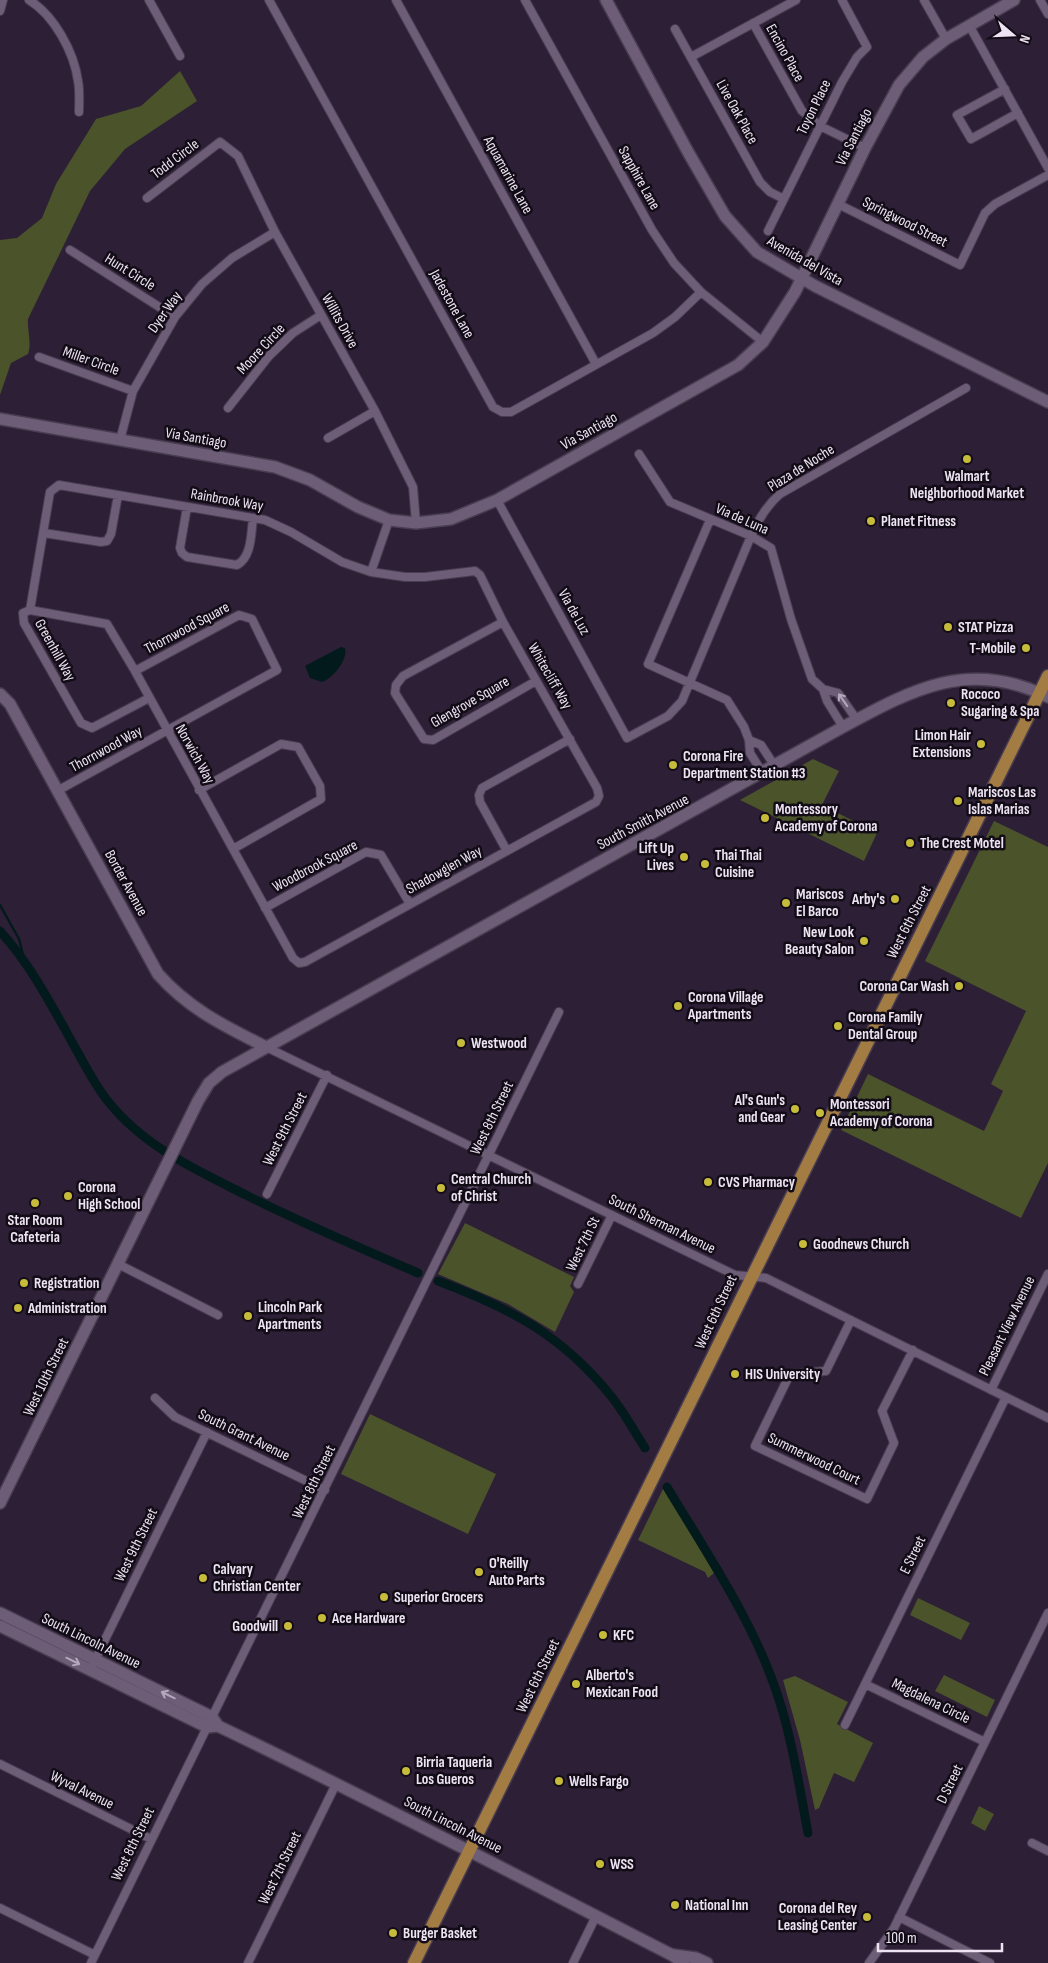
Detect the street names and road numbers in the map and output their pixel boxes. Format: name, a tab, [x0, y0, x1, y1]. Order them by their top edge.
street label: Encino Place	[761, 21, 809, 85]
street label: Toyon Place	[793, 76, 835, 138]
street label: Live Oak Place	[712, 77, 762, 147]
street label: Via Santiago	[832, 105, 876, 169]
street label: Aquamarine Lane	[478, 132, 537, 217]
street label: Todd Circle	[147, 135, 203, 183]
street label: Sapphire Lane	[614, 143, 664, 213]
street label: Springwood Street	[859, 192, 951, 252]
street label: Avenida del Vista	[763, 231, 846, 290]
street label: Hunt Circle	[101, 249, 159, 295]
street label: Jadestone Lane	[425, 265, 479, 342]
street label: Dyer Way	[144, 287, 186, 337]
street label: Willits Drive	[317, 290, 363, 352]
street label: Moore Circle	[233, 320, 289, 378]
street label: Miller Circle	[60, 342, 122, 380]
street label: Via Santiago	[557, 408, 621, 454]
street label: Via Santiago	[164, 423, 228, 453]
street label: Plaza de Noche	[764, 440, 838, 496]
street label: Rainbrook Way	[189, 484, 265, 516]
street label: Via de Luna	[712, 499, 772, 539]
street label: Via de Luz	[554, 586, 595, 639]
street label: Thornwood Square	[141, 598, 233, 658]
street label: Greenhill Way	[30, 616, 80, 685]
street label: Whitecliff Way	[523, 640, 577, 713]
street label: Glengrove Square	[427, 672, 513, 732]
street label: Thornwood Way	[67, 721, 146, 777]
street label: Norwich Way	[171, 721, 219, 787]
street label: South Smith Avenue	[594, 790, 692, 854]
street label: Woodbrook Square	[269, 836, 361, 896]
street label: Shadowglen Way	[403, 841, 485, 899]
street label: Border Avenue	[100, 847, 152, 919]
street label: West 6th Street	[882, 882, 936, 962]
street label: West 8th Street	[466, 1078, 518, 1158]
street label: West 9th Street	[258, 1089, 312, 1169]
street label: South Sherman Avenue	[606, 1190, 718, 1258]
street label: West 7th St	[562, 1213, 605, 1274]
street label: West 6th Street	[691, 1272, 742, 1352]
street label: Pleasant View Avenue	[975, 1273, 1039, 1379]
street label: West 10th Street	[19, 1334, 73, 1419]
street label: South Grant Avenue	[195, 1405, 293, 1465]
street label: Summerwood Court	[765, 1428, 864, 1490]
street label: West 8th Street	[288, 1442, 340, 1522]
street label: West 9th Street	[110, 1505, 162, 1585]
street label: E Street	[896, 1532, 931, 1577]
street label: South Lincoln Avenue	[39, 1609, 143, 1673]
street label: West 6th Street	[512, 1636, 564, 1716]
street label: Magdalena Circle	[889, 1674, 973, 1728]
street label: D Street	[932, 1761, 968, 1807]
street label: Wyval Avenue	[47, 1766, 117, 1814]
street label: South Lincoln Avenue	[401, 1792, 505, 1858]
street label: West 8th Street	[107, 1804, 159, 1884]
street label: West 7th Street	[254, 1828, 306, 1908]

